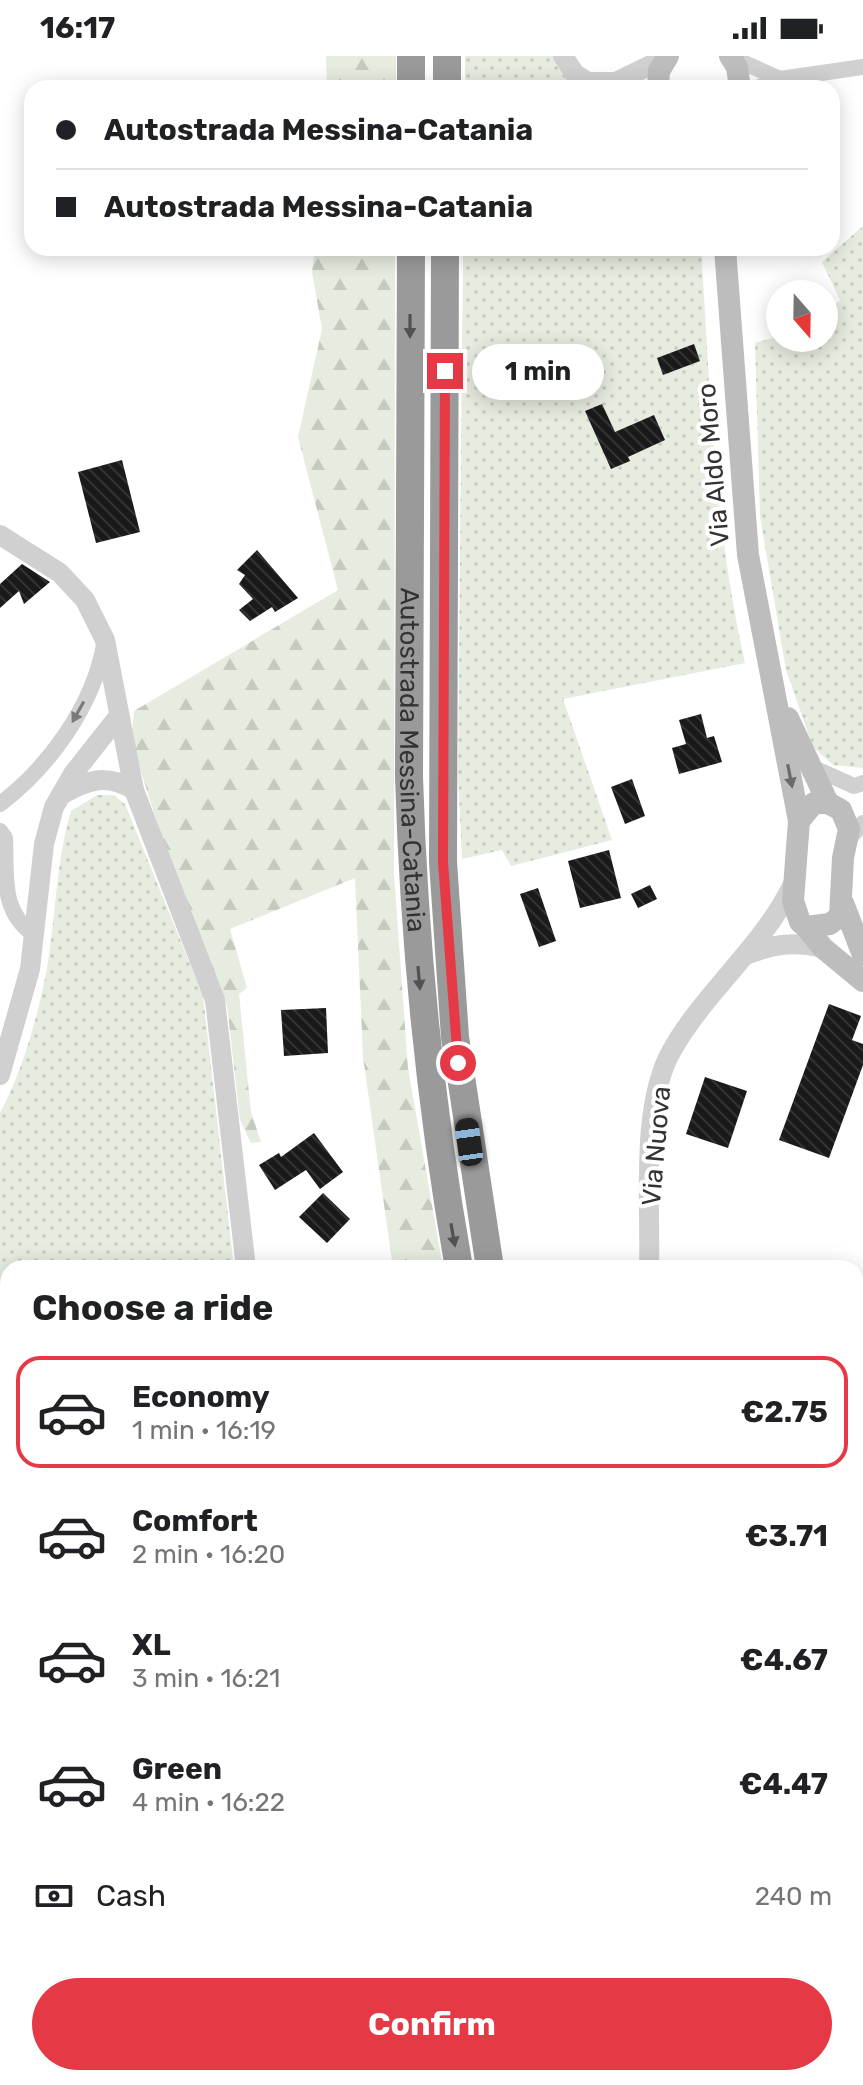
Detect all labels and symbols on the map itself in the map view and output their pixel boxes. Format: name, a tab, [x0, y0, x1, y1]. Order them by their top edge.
north arrow	[766, 280, 838, 352]
one-way arrow	[404, 314, 416, 339]
callout: 1 min	[473, 343, 605, 399]
route end	[427, 353, 463, 389]
street label: Via Aldo Moro	[691, 382, 736, 548]
street label: Autostrada Messina-Catania	[393, 587, 432, 933]
one-way arrow	[71, 701, 85, 723]
one-way arrow	[785, 764, 797, 789]
one-way arrow	[413, 966, 426, 991]
route start	[440, 1045, 476, 1081]
street label: Via Nuova	[636, 1085, 677, 1207]
car	[454, 1117, 484, 1167]
one-way arrow	[447, 1223, 460, 1248]

